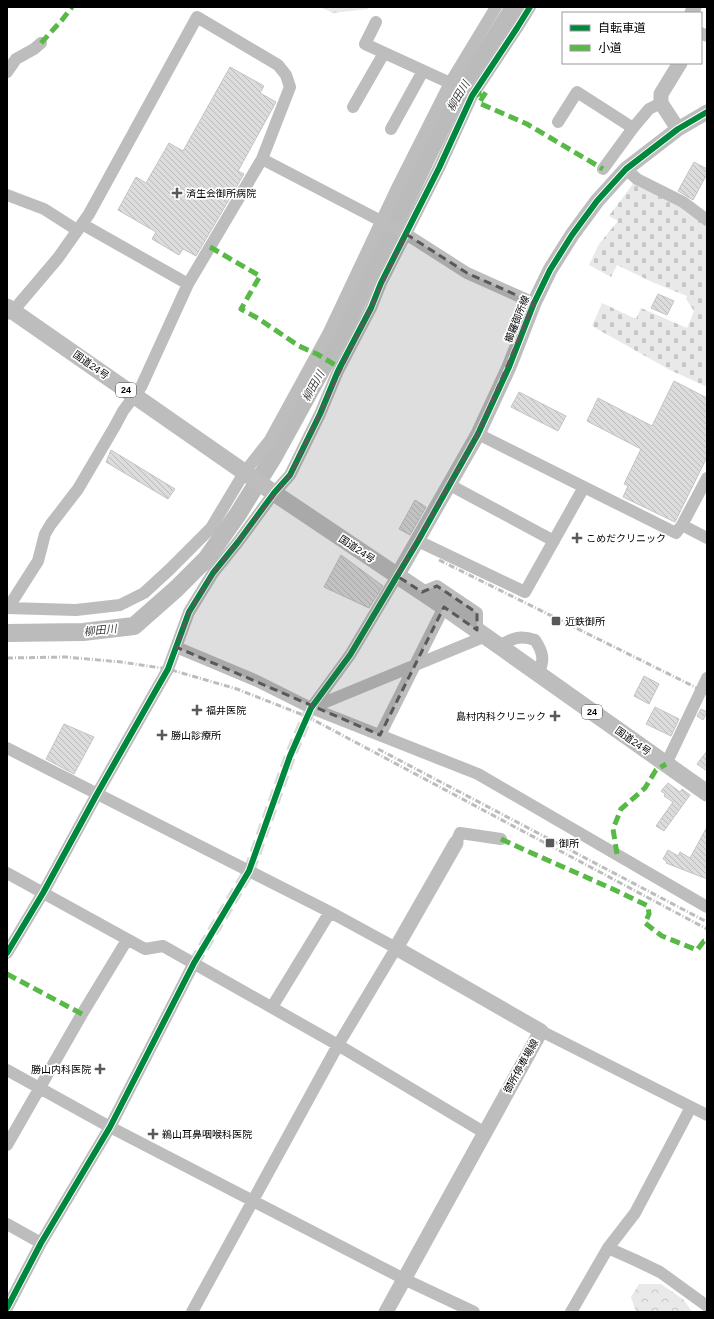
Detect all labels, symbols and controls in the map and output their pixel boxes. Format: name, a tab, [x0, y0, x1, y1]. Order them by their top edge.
legend	[562, 12, 702, 64]
text: 自転車道	[598, 21, 646, 35]
text: 小道	[598, 41, 622, 55]
water label: 柳田川	[444, 78, 472, 113]
marker: 済生会御所病院	[171, 187, 183, 199]
place label: 済生会御所病院	[186, 188, 256, 199]
street label: 櫛羅御所線	[503, 294, 531, 344]
street label: 国道24号	[71, 349, 111, 381]
water label: 柳田川	[300, 368, 327, 403]
road number: 24	[116, 383, 136, 397]
marker: こめだクリニック	[571, 532, 583, 544]
street label: 国道24号	[337, 533, 377, 565]
place label: こめだクリニック	[586, 533, 666, 544]
marker: 近鉄御所	[550, 615, 562, 627]
place label: 近鉄御所	[565, 616, 605, 627]
water label: 柳田川	[83, 622, 118, 638]
marker: 福井医院	[191, 704, 203, 716]
place label: 福井医院	[206, 705, 246, 716]
road number: 24	[582, 705, 602, 719]
marker: 島村内科クリニック	[549, 710, 561, 722]
place label: 島村内科クリニック	[456, 711, 546, 722]
street label: 国道24号	[613, 725, 653, 757]
marker: 勝山診療所	[156, 729, 168, 741]
place label: 勝山診療所	[171, 730, 221, 741]
marker: 御所	[544, 837, 556, 849]
place label: 御所	[559, 838, 579, 849]
street label: 御所停車場線	[502, 1037, 540, 1095]
marker: 勝山内科医院	[94, 1063, 106, 1075]
place label: 勝山内科医院	[31, 1064, 91, 1075]
marker: 鵜山耳鼻咽喉科医院	[147, 1128, 159, 1140]
place label: 鵜山耳鼻咽喉科医院	[162, 1129, 252, 1140]

